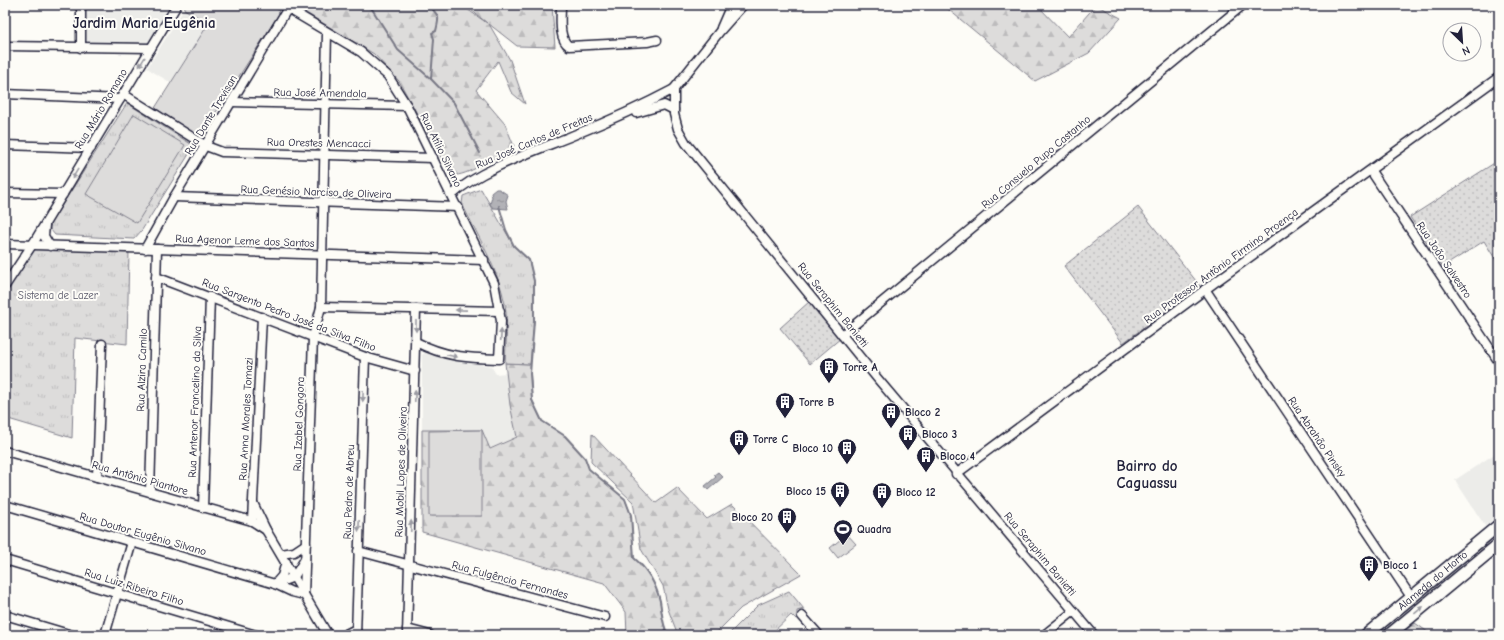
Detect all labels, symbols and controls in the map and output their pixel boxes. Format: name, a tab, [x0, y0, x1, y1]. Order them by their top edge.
district label: Jardim Maria Eugênia	[72, 14, 216, 32]
north arrow	[1442, 22, 1482, 62]
text: N	[1460, 43, 1472, 58]
one-way arrow	[139, 56, 146, 68]
street label: Rua Mário Romano	[72, 66, 130, 152]
street label: Rua Dante Trevisan	[182, 73, 240, 157]
street label: Rua José Amendola	[273, 86, 367, 100]
street label: Rua José Carlos de Freitas	[474, 110, 595, 172]
street label: Rua Atílio Silvano	[417, 111, 465, 189]
street label: Rua Consuelo Pupo Castanho	[979, 112, 1093, 211]
street label: Rua Orestes Mencacci	[267, 136, 371, 150]
one-way arrow	[71, 169, 79, 179]
street label: Rua Genésio Narciso de Oliveira	[240, 183, 392, 201]
street label: Rua Professor Antônio Firmino Proença	[1141, 206, 1301, 326]
street label: Rua João Salvestro	[1414, 219, 1474, 301]
street label: Rua Agenor Leme dos Santos	[175, 232, 315, 250]
street label: Rua Seraphim Banietti	[795, 260, 871, 350]
street label: Rua Sargento Pedro José da Silva Filho	[200, 276, 378, 354]
park label: Sistema de Lazer	[18, 289, 99, 302]
one-way arrow	[454, 307, 467, 313]
one-way arrow	[413, 320, 419, 333]
street label: Rua Antenor Francelino da Silva	[186, 326, 204, 478]
street label: Rua Alzira Camilo	[134, 328, 150, 412]
one-way arrow	[497, 329, 504, 341]
one-way arrow	[446, 353, 458, 359]
building icon: Torre A	[818, 356, 840, 384]
street label: Rua Anna Morales Tomazi	[236, 357, 256, 481]
place label: Torre A	[843, 361, 878, 374]
street label: Rua Izabel Gongora	[291, 376, 307, 472]
one-way arrow	[360, 390, 367, 402]
one-way arrow	[411, 390, 418, 402]
building icon: Torre B	[774, 391, 796, 419]
street label: Rua Abrahão Pinsky	[1285, 394, 1349, 480]
place label: Torre B	[799, 396, 834, 409]
building icon: Bloco 2	[880, 401, 902, 429]
street label: Rua Mobil Lopes de Oliveira	[392, 406, 410, 538]
place label: Bloco 2	[905, 406, 941, 419]
building icon: Bloco 3	[897, 423, 919, 451]
building icon: Torre C	[728, 428, 750, 456]
place label: Bloco 3	[922, 428, 957, 441]
place label: Torre C	[753, 433, 788, 446]
building icon: Bloco 10	[836, 437, 858, 465]
place label: Bloco 10	[793, 442, 833, 455]
street label: Rua Pedro de Abreu	[341, 444, 357, 540]
building icon: Bloco 4	[915, 445, 937, 473]
place label: Bloco 4	[940, 450, 975, 463]
district label: Bairro do Caguassu	[1117, 457, 1178, 492]
street label: Rua Antônio Piantore	[90, 458, 190, 498]
building icon: Bloco 15	[829, 480, 851, 508]
building icon: Bloco 12	[871, 481, 893, 509]
place label: Bloco 15	[786, 485, 826, 498]
place label: Bloco 12	[896, 486, 936, 499]
building icon: Bloco 20	[776, 506, 798, 534]
street label: Rua Seraphim Banietti	[1001, 509, 1079, 599]
street label: Rua Doutor Eugênio Silvano	[78, 510, 208, 558]
place label: Bloco 20	[731, 511, 773, 524]
sports icon: Quadra	[832, 518, 854, 546]
one-way arrow	[355, 520, 362, 532]
one-way arrow	[407, 520, 414, 532]
place label: Quadra	[857, 523, 891, 536]
street label: Alameda do Horto	[1395, 547, 1470, 613]
building icon: Bloco 1	[1358, 554, 1380, 582]
street label: Rua Fulgêncio Fernandes	[450, 558, 570, 602]
place label: Bloco 1	[1383, 559, 1417, 572]
street label: Rua Luiz Ribeiro Filho	[83, 566, 185, 608]
one-way arrow	[1414, 606, 1424, 615]

